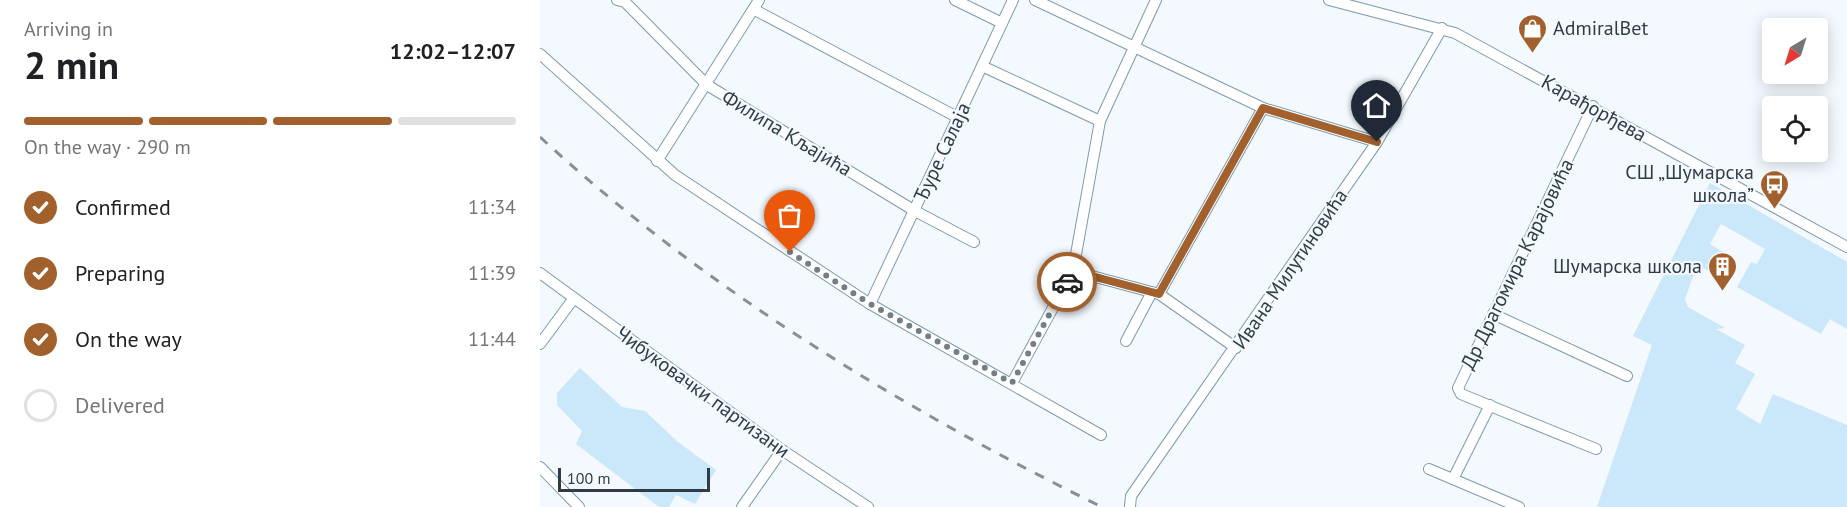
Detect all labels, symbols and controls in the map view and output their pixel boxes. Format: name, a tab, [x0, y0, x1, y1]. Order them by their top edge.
shop icon: AdmiralBet	[1516, 12, 1548, 54]
place label: AdmiralBet	[1553, 15, 1648, 41]
text: Arriving in	[24, 16, 113, 42]
north arrow	[1762, 18, 1828, 84]
map controls	[1762, 18, 1828, 162]
text: 12:02–12:07	[390, 37, 516, 65]
text: 2 min	[24, 39, 119, 90]
street label: Карађорђева	[1537, 68, 1651, 148]
pin	[1351, 80, 1402, 142]
street label: Филипа Кљајића	[717, 84, 857, 182]
icon: home	[1360, 89, 1393, 122]
button: locate	[1762, 96, 1828, 162]
street label: Ђуре Салаја	[908, 98, 976, 206]
text: On the way · 290 m	[24, 134, 191, 160]
street label: Др Драгомира Карајовића	[1455, 154, 1579, 374]
place label: СШ „Шумарска школа”	[1625, 159, 1754, 208]
bus stop icon: СШ „Шумарска школа”	[1759, 168, 1791, 210]
street label: Ивана Милутиновића	[1227, 184, 1353, 354]
pin	[764, 190, 815, 252]
icon: check	[24, 191, 57, 224]
text: Confirmed	[75, 193, 171, 221]
text: 11:34	[468, 194, 516, 220]
icon: bag	[773, 199, 806, 232]
building icon: Шумарска школа	[1707, 250, 1739, 292]
courier	[1037, 252, 1097, 312]
place label: Шумарска школа	[1553, 253, 1702, 279]
icon: check	[24, 257, 57, 290]
text: Preparing	[75, 259, 165, 287]
text: 11:39	[468, 260, 516, 286]
icon: car	[1051, 266, 1084, 299]
street label: Чибуковачки партизани	[611, 320, 795, 464]
icon: check	[24, 323, 57, 356]
text: On the way	[75, 325, 182, 353]
text: 11:44	[468, 326, 516, 352]
text: Delivered	[75, 391, 165, 419]
scale bar	[558, 465, 710, 492]
text: 100 m	[567, 468, 610, 488]

